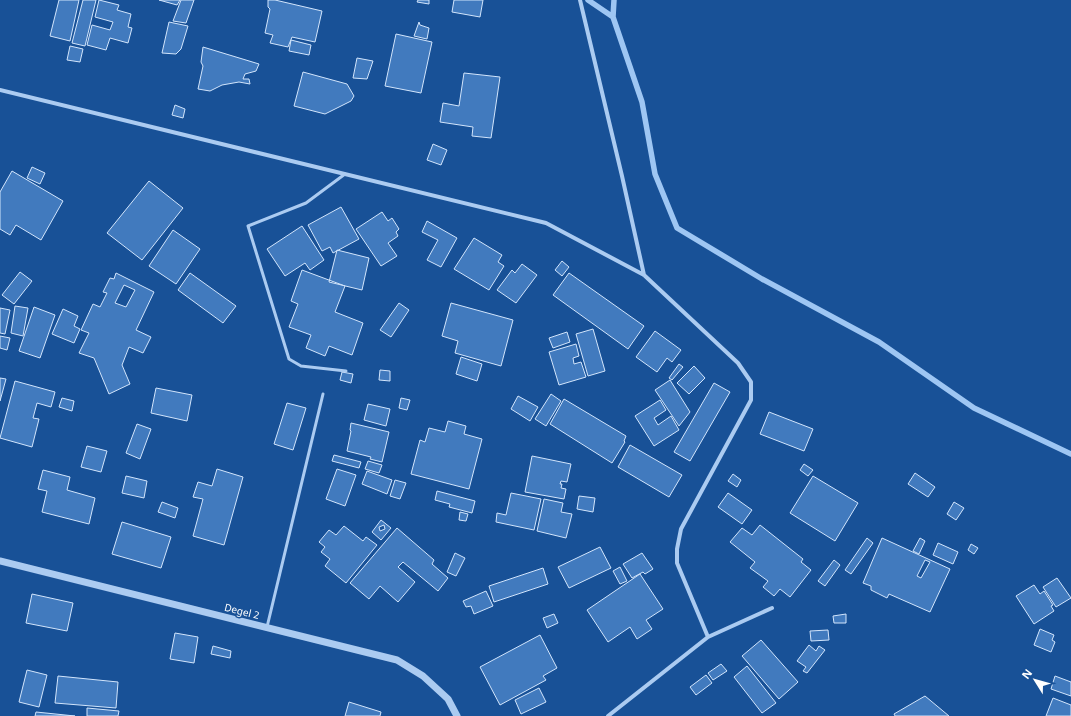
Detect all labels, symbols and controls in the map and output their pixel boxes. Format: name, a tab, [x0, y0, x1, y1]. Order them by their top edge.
street label: Degel 2	[223, 600, 261, 622]
north arrow	[1015, 660, 1055, 700]
text: N	[1018, 666, 1035, 682]

